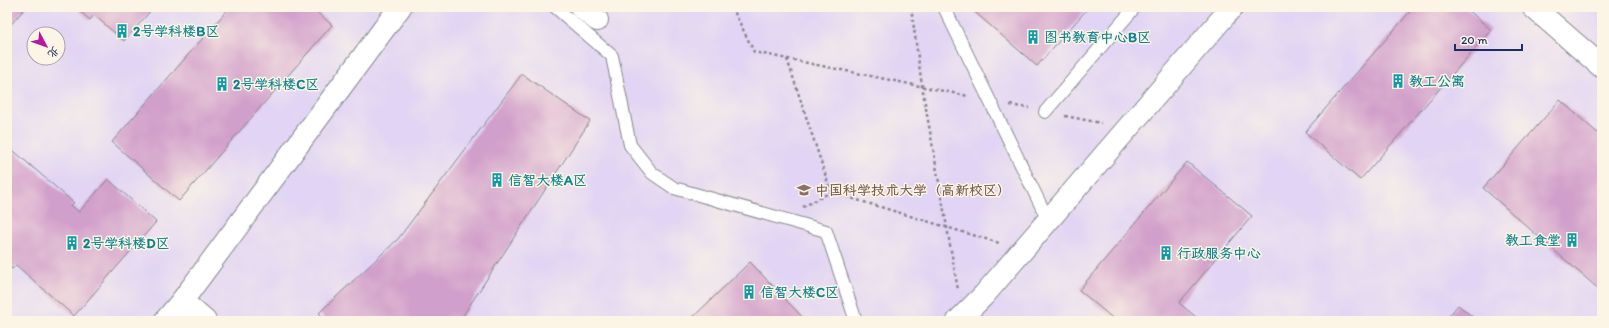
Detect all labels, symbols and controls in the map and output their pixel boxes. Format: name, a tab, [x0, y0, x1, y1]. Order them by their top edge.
building icon: 2号学科楼B区	[114, 23, 130, 39]
place label: 2号学科楼B区	[133, 23, 219, 40]
north arrow	[26, 26, 66, 66]
scale bar	[1455, 26, 1522, 52]
building icon: 图书教育中心B区	[1025, 29, 1041, 45]
place label: 图书教育中心B区	[1044, 29, 1151, 46]
text: 20 m	[1461, 33, 1488, 47]
text: 北	[45, 44, 62, 61]
building icon: 教工公寓	[1390, 73, 1406, 89]
place label: 教工公寓	[1409, 73, 1465, 90]
building icon: 2号学科楼C区	[214, 76, 230, 92]
place label: 2号学科楼C区	[233, 76, 319, 93]
building icon: 信智大楼A区	[489, 172, 505, 188]
place label: 信智大楼A区	[508, 172, 587, 189]
school or university icon: 中国科学技术大学（高新校区）	[796, 182, 812, 198]
place label: 中国科学技术大学（高新校区）	[815, 182, 1011, 199]
place label: 教工食堂	[1505, 232, 1561, 249]
building icon: 教工食堂	[1564, 232, 1580, 248]
building icon: 2号学科楼D区	[64, 235, 80, 251]
place label: 2号学科楼D区	[83, 235, 170, 252]
building icon: 行政服务中心	[1158, 245, 1174, 261]
place label: 行政服务中心	[1177, 245, 1261, 262]
building icon: 信智大楼C区	[741, 284, 757, 300]
place label: 信智大楼C区	[760, 284, 839, 301]

